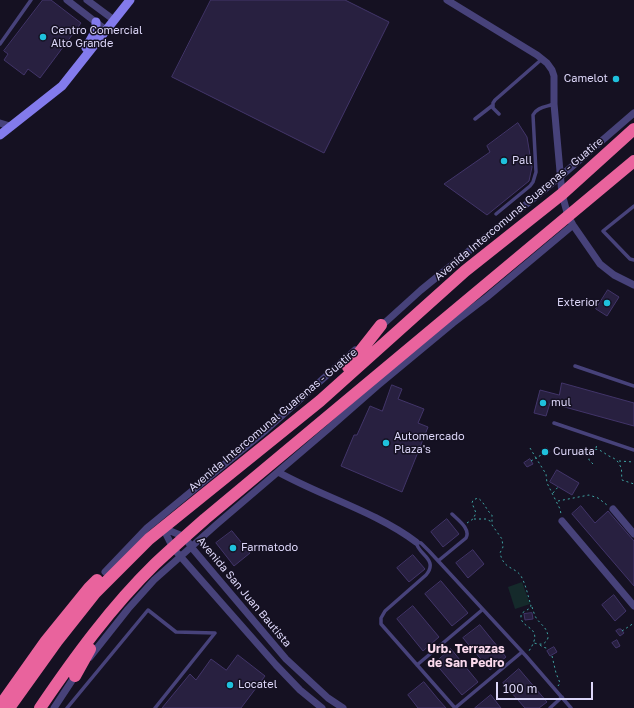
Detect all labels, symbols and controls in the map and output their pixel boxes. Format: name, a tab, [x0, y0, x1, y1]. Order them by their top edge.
place label: Centro Comercial Alto Grande	[51, 24, 142, 50]
marker: Centro Comercial Alto Grande	[38, 32, 48, 42]
place label: Camelot	[564, 72, 608, 86]
marker: Camelot	[611, 74, 621, 84]
street label: Avenida Intercomunal Guarenas - Guatire	[432, 135, 606, 283]
place label: Pall	[512, 154, 532, 168]
marker: Pall	[499, 156, 509, 166]
place label: Exterior	[557, 296, 599, 310]
marker: Exterior	[602, 298, 612, 308]
street label: Avenida Intercomunal Guarenas - Guatire	[186, 346, 360, 494]
place label: mul	[551, 396, 571, 410]
marker: mul	[538, 398, 548, 408]
place label: Automercado Plaza's	[394, 430, 465, 456]
marker: Automercado Plaza's	[381, 438, 391, 448]
place label: Curuata	[553, 445, 595, 459]
marker: Curuata	[540, 447, 550, 457]
street label: Avenida San Juan Bautista	[194, 534, 294, 650]
place label: Farmatodo	[241, 541, 298, 555]
marker: Farmatodo	[228, 543, 238, 553]
district label: Urb. Terrazas de San Pedro	[427, 642, 505, 670]
scale bar	[498, 674, 595, 700]
place label: Locatel	[238, 678, 277, 692]
marker: Locatel	[225, 680, 235, 690]
text: 100 m	[503, 681, 537, 696]

